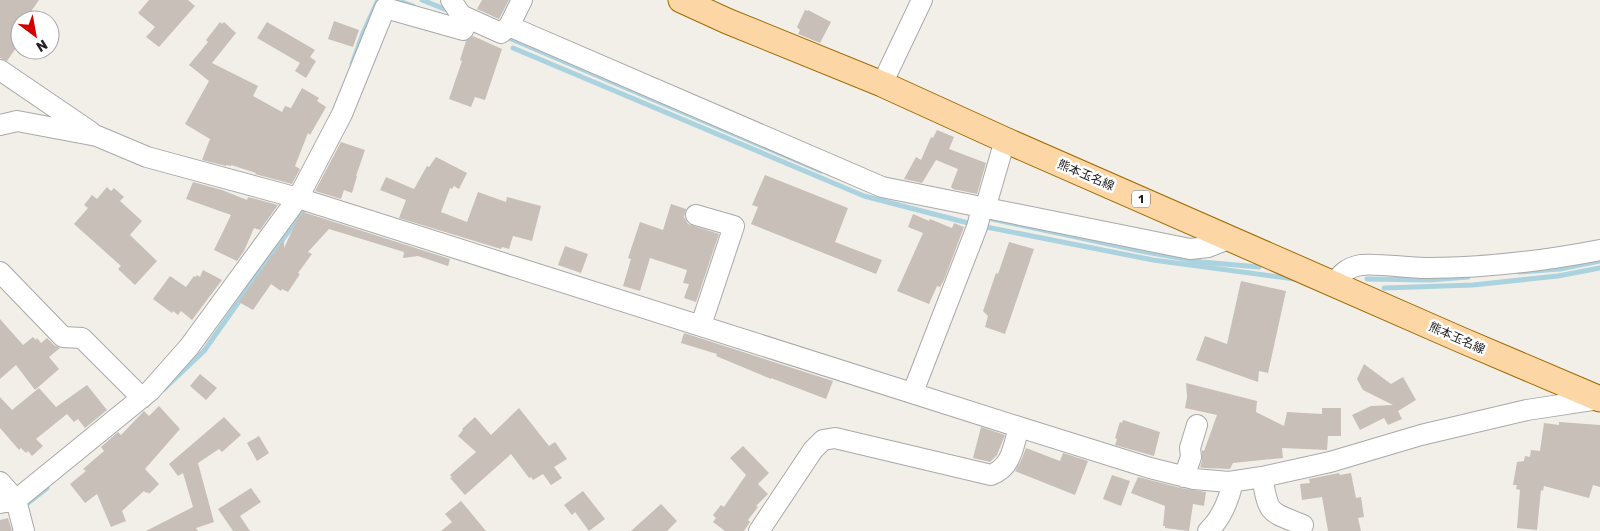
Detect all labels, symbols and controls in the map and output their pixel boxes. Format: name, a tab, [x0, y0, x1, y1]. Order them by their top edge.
north arrow	[10, 10, 60, 60]
text: N	[33, 36, 50, 55]
street label: 熊本玉名線	[1056, 157, 1116, 193]
road number: 1	[1132, 190, 1150, 208]
street label: 熊本玉名線	[1427, 319, 1487, 357]

